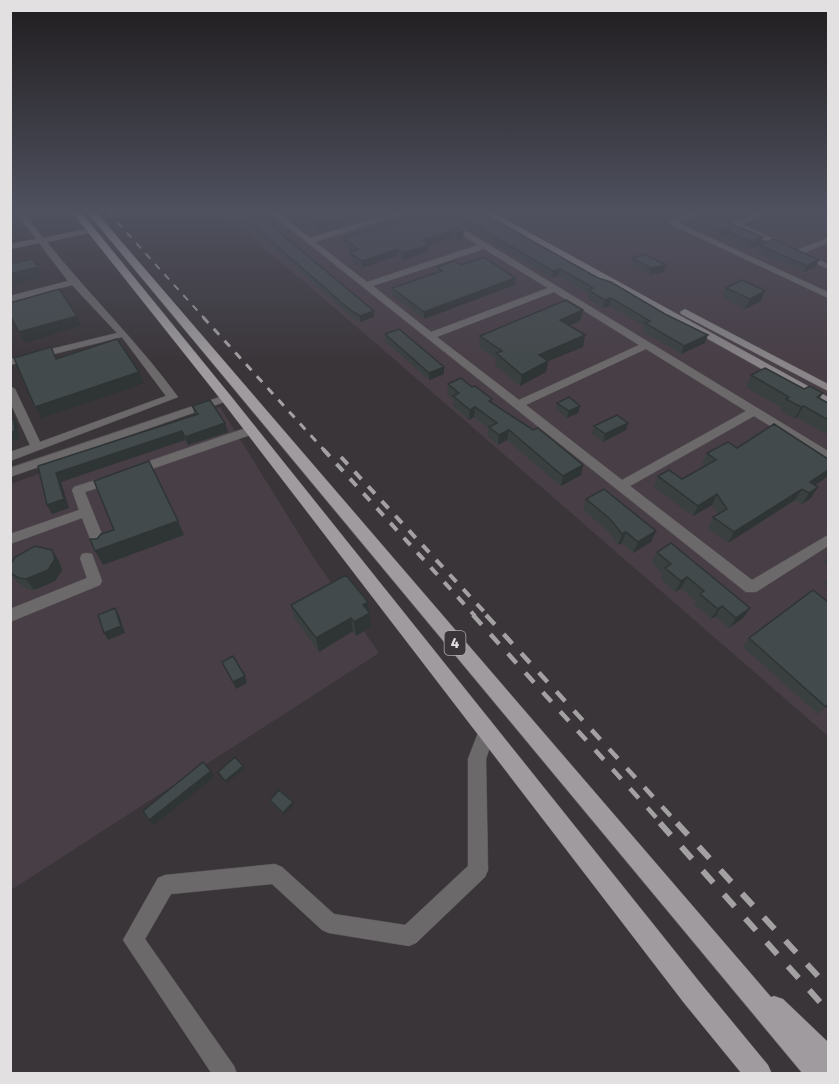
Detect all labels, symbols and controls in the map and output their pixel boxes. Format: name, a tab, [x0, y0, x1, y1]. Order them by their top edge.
road number: 4	[444, 631, 466, 655]

